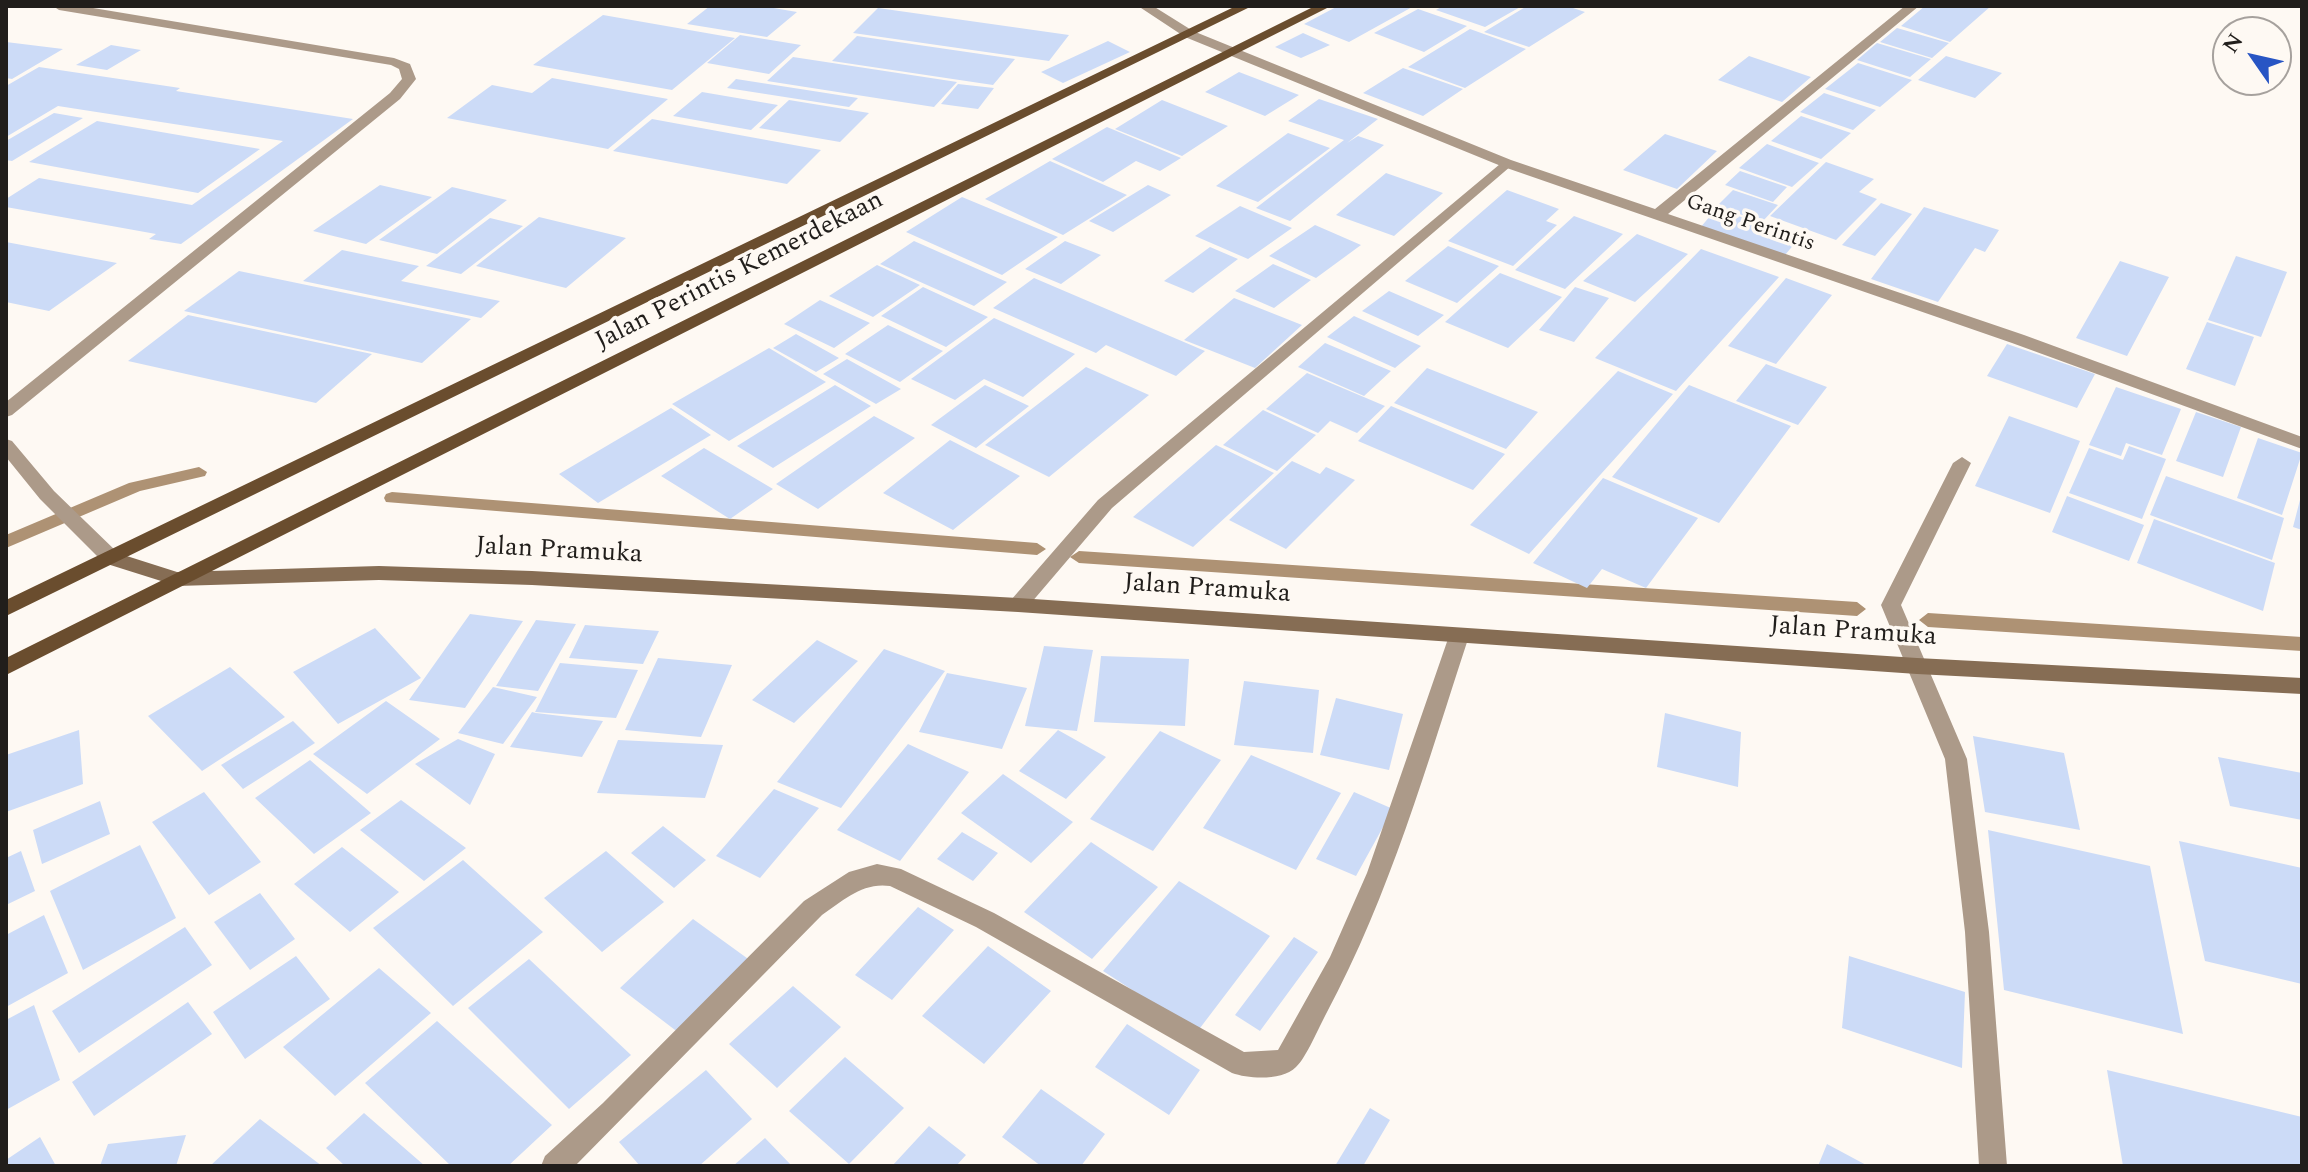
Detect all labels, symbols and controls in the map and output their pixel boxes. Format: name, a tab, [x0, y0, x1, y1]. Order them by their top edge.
north arrow	[2212, 16, 2292, 96]
text: N	[2215, 27, 2252, 60]
street label: Jalan Perintis Kemerdekaan	[591, 186, 889, 358]
street label: Gang Perintis	[1682, 190, 1818, 258]
street label: Jalan Pramuka	[475, 532, 643, 572]
street label: Jalan Pramuka	[1122, 569, 1292, 611]
street label: Jalan Pramuka	[1768, 612, 1938, 654]

